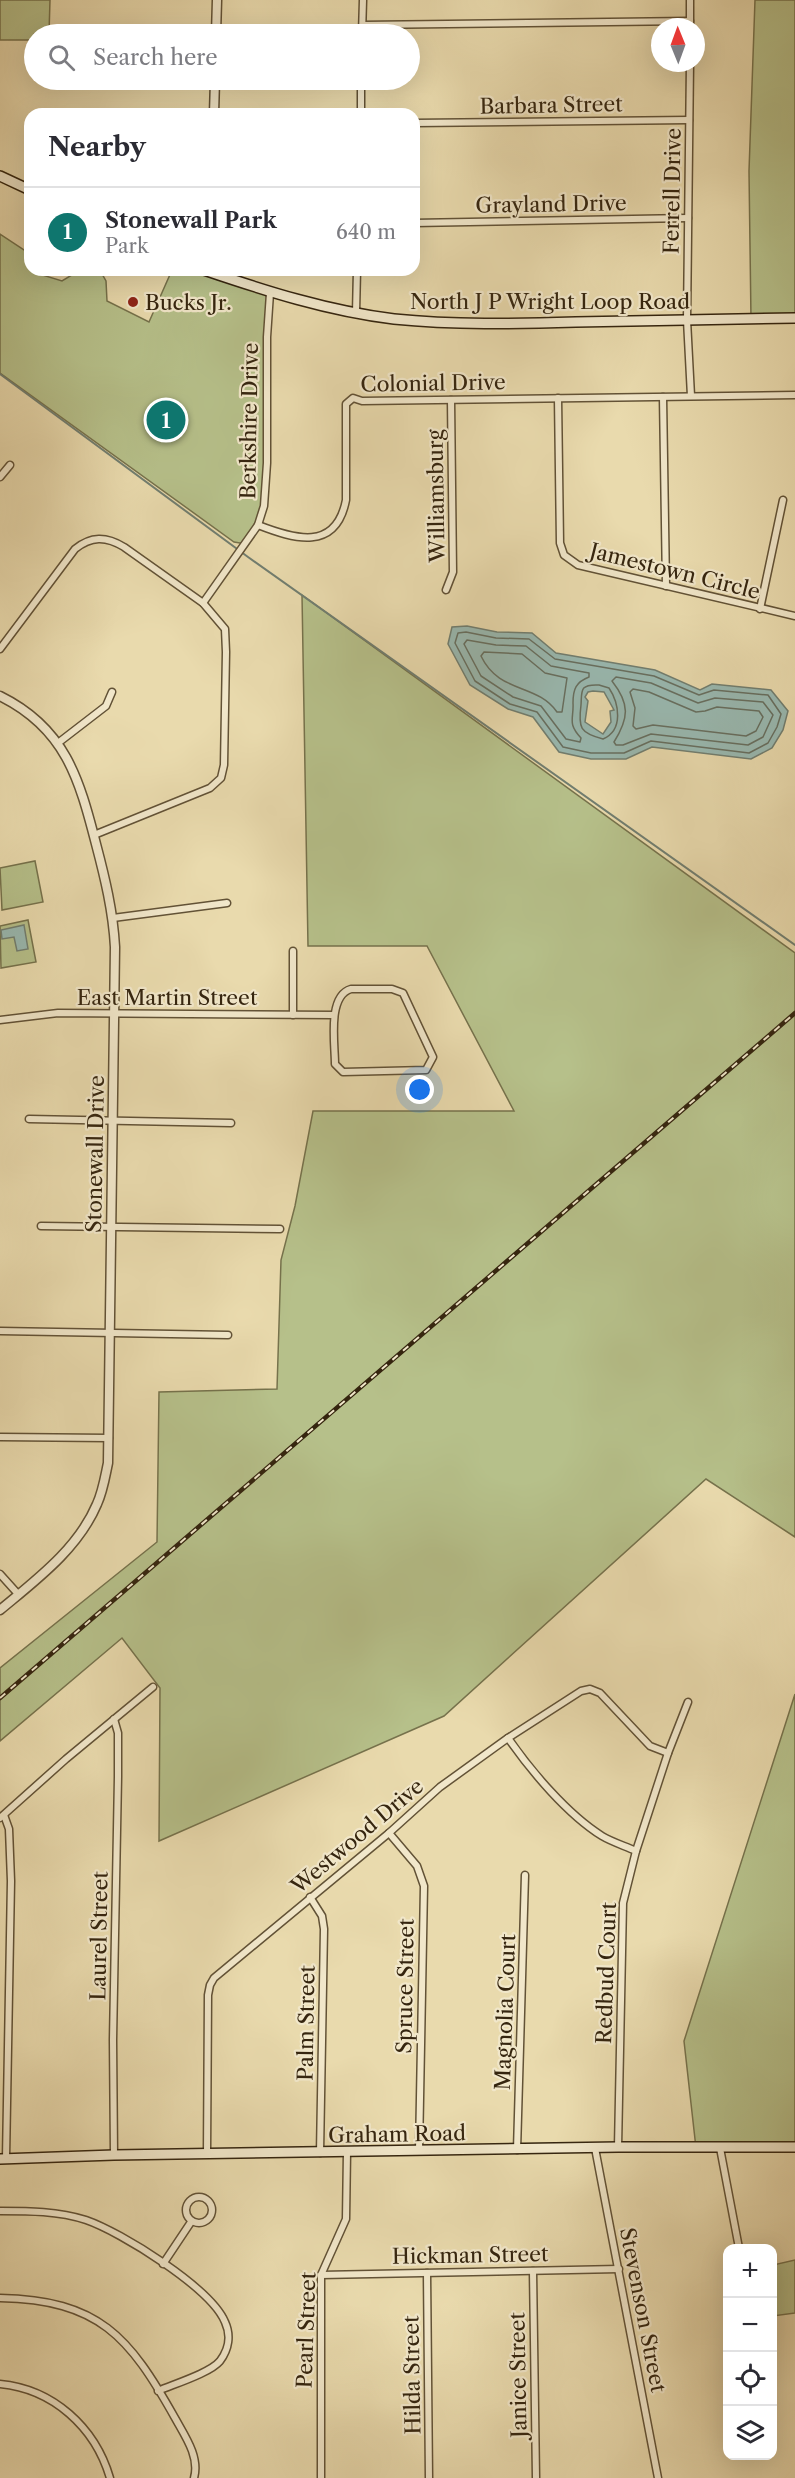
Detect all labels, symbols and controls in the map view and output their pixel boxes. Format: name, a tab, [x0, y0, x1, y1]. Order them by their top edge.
north arrow	[651, 18, 705, 72]
search box	[24, 24, 420, 90]
icon: search	[45, 41, 78, 74]
text: Search here	[93, 44, 218, 71]
street label: Barbara Street	[479, 91, 623, 119]
street label: Ferrell Drive	[658, 128, 686, 254]
text: Nearby	[48, 131, 146, 163]
street label: Grayland Drive	[475, 190, 627, 218]
text: Stonewall Park	[105, 207, 277, 234]
text: 1	[63, 220, 72, 244]
text: 640 m	[336, 220, 396, 244]
text: Park	[105, 234, 148, 258]
street label: North J P Wright Loop Road	[410, 289, 690, 314]
place label: Bucks Jr.	[145, 290, 232, 315]
marker: Bucks Jr.	[126, 295, 140, 309]
street label: Berkshire Drive	[235, 342, 263, 500]
street label: Colonial Drive	[360, 369, 506, 397]
pin: 1	[146, 398, 186, 442]
street label: Williamsburg	[422, 428, 450, 564]
street label: Jamestown Circle	[584, 537, 763, 604]
street label: East Martin Street	[77, 985, 258, 1010]
street label: Stonewall Drive	[81, 1075, 109, 1233]
your location	[405, 1075, 434, 1104]
street label: Westwood Drive	[285, 1773, 428, 1899]
street label: Laurel Street	[85, 1870, 113, 2001]
street label: Redbud Court	[591, 1901, 621, 2044]
street label: Spruce Street	[391, 1918, 419, 2054]
street label: Magnolia Court	[490, 1933, 520, 2091]
street label: Palm Street	[292, 1964, 320, 2081]
street label: Graham Road	[328, 2120, 466, 2148]
street label: Stevenson Street	[615, 2225, 671, 2395]
street label: Hickman Street	[392, 2241, 549, 2269]
map controls	[723, 2244, 777, 2460]
button: +	[723, 2244, 777, 2298]
street label: Pearl Street	[291, 2271, 321, 2389]
button: −	[723, 2298, 777, 2352]
street label: Janice Street	[504, 2311, 532, 2441]
street label: Hilda Street	[398, 2315, 426, 2435]
button: locate	[723, 2352, 777, 2406]
button: layers	[723, 2406, 777, 2460]

